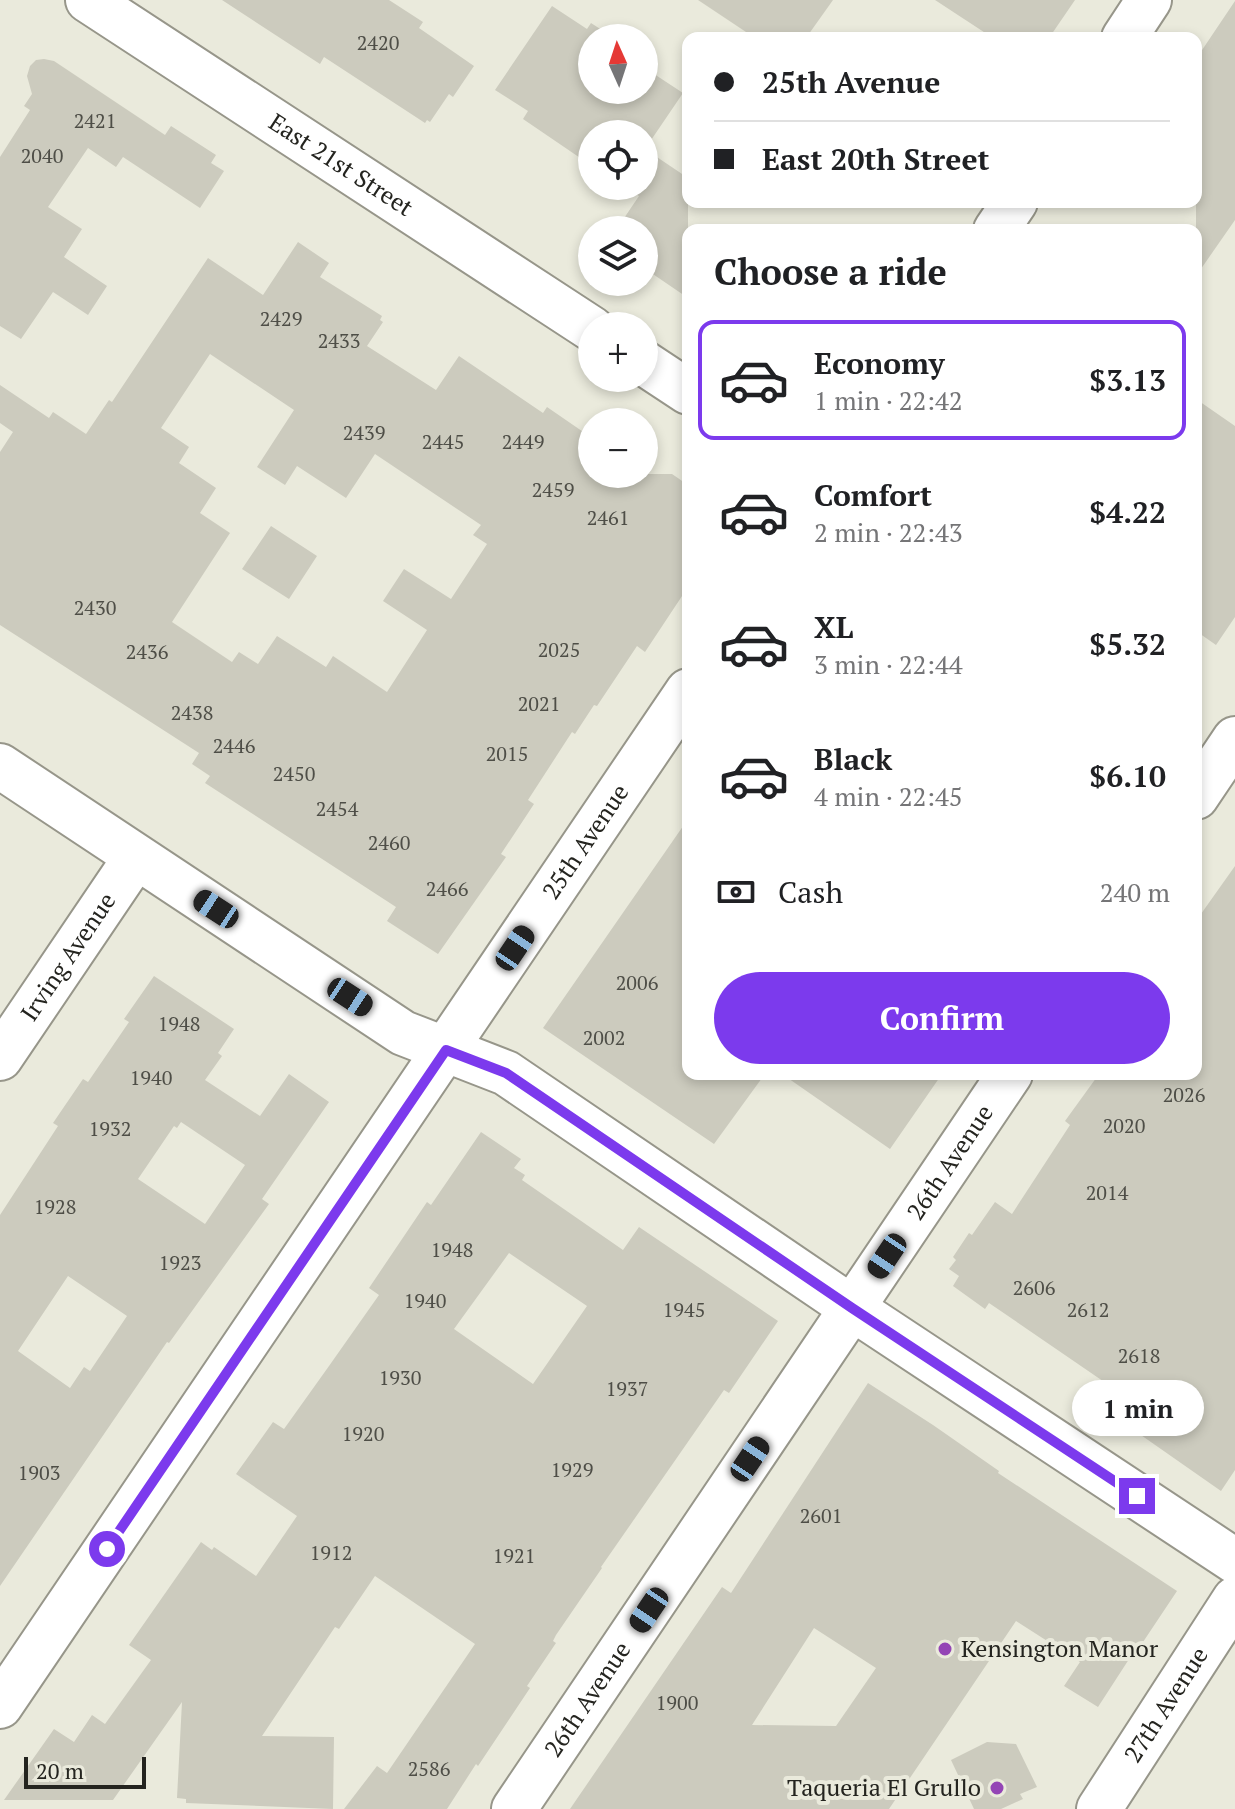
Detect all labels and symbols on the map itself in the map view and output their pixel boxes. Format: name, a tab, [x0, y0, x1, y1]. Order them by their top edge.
north arrow	[578, 24, 658, 104]
house number: 2420	[357, 29, 399, 56]
street label: East 21st Street	[263, 105, 420, 223]
house number: 2421	[74, 107, 116, 134]
house number: 2040	[21, 142, 63, 169]
house number: 2429	[260, 305, 302, 332]
house number: 2433	[318, 327, 360, 354]
house number: 2439	[343, 419, 385, 446]
house number: 2445	[422, 428, 464, 455]
house number: 2449	[502, 428, 544, 455]
house number: 2459	[532, 476, 574, 503]
house number: 2461	[587, 504, 629, 531]
house number: 2430	[74, 594, 116, 621]
house number: 2025	[538, 636, 580, 663]
house number: 2436	[126, 638, 169, 665]
house number: 2021	[518, 690, 560, 717]
house number: 2438	[171, 699, 213, 726]
house number: 2446	[213, 732, 256, 759]
house number: 2015	[486, 740, 528, 767]
house number: 2450	[273, 760, 315, 787]
street label: 25th Avenue	[534, 777, 635, 905]
house number: 2454	[316, 795, 359, 822]
house number: 2460	[368, 829, 410, 856]
house number: 2466	[426, 875, 469, 902]
street label: Irving Avenue	[13, 886, 122, 1027]
car	[189, 886, 243, 932]
car	[492, 921, 538, 975]
house number: 2006	[616, 969, 659, 996]
car	[323, 974, 377, 1020]
house number: 1948	[158, 1010, 200, 1037]
house number: 2002	[583, 1024, 625, 1051]
house number: 1940	[130, 1064, 172, 1091]
house number: 2026	[1163, 1081, 1206, 1108]
street label: 26th Avenue	[899, 1098, 1000, 1226]
house number: 2020	[1103, 1112, 1145, 1139]
house number: 1932	[89, 1115, 131, 1142]
house number: 2014	[1086, 1179, 1129, 1206]
house number: 1928	[34, 1193, 76, 1220]
car	[864, 1229, 910, 1283]
house number: 1948	[431, 1236, 473, 1263]
house number: 1923	[159, 1249, 201, 1276]
house number: 2606	[1013, 1274, 1056, 1301]
house number: 1940	[404, 1287, 446, 1314]
house number: 1945	[663, 1296, 705, 1323]
house number: 2612	[1067, 1296, 1109, 1323]
house number: 2618	[1118, 1342, 1160, 1369]
house number: 1930	[379, 1364, 421, 1391]
house number: 1937	[606, 1375, 648, 1402]
callout: 1 min	[1071, 1380, 1203, 1436]
house number: 1920	[342, 1420, 384, 1447]
car	[727, 1432, 773, 1486]
house number: 1929	[551, 1456, 593, 1483]
house number: 1903	[18, 1459, 60, 1486]
route end	[1119, 1478, 1155, 1514]
house number: 2601	[800, 1502, 842, 1529]
route start	[89, 1531, 125, 1567]
house number: 1912	[310, 1539, 352, 1566]
house number: 1921	[493, 1542, 535, 1569]
car	[626, 1583, 672, 1637]
place label: Kensington Manor	[961, 1632, 1159, 1664]
street label: 26th Avenue	[537, 1635, 637, 1763]
marker: Kensington Manor	[936, 1640, 954, 1658]
street label: 27th Avenue	[1116, 1640, 1215, 1768]
house number: 1900	[656, 1689, 698, 1716]
scale bar	[24, 1753, 146, 1789]
house number: 2586	[408, 1755, 451, 1782]
place label: Taqueria El Grullo	[787, 1771, 981, 1803]
marker: Taqueria El Grullo	[988, 1779, 1006, 1797]

